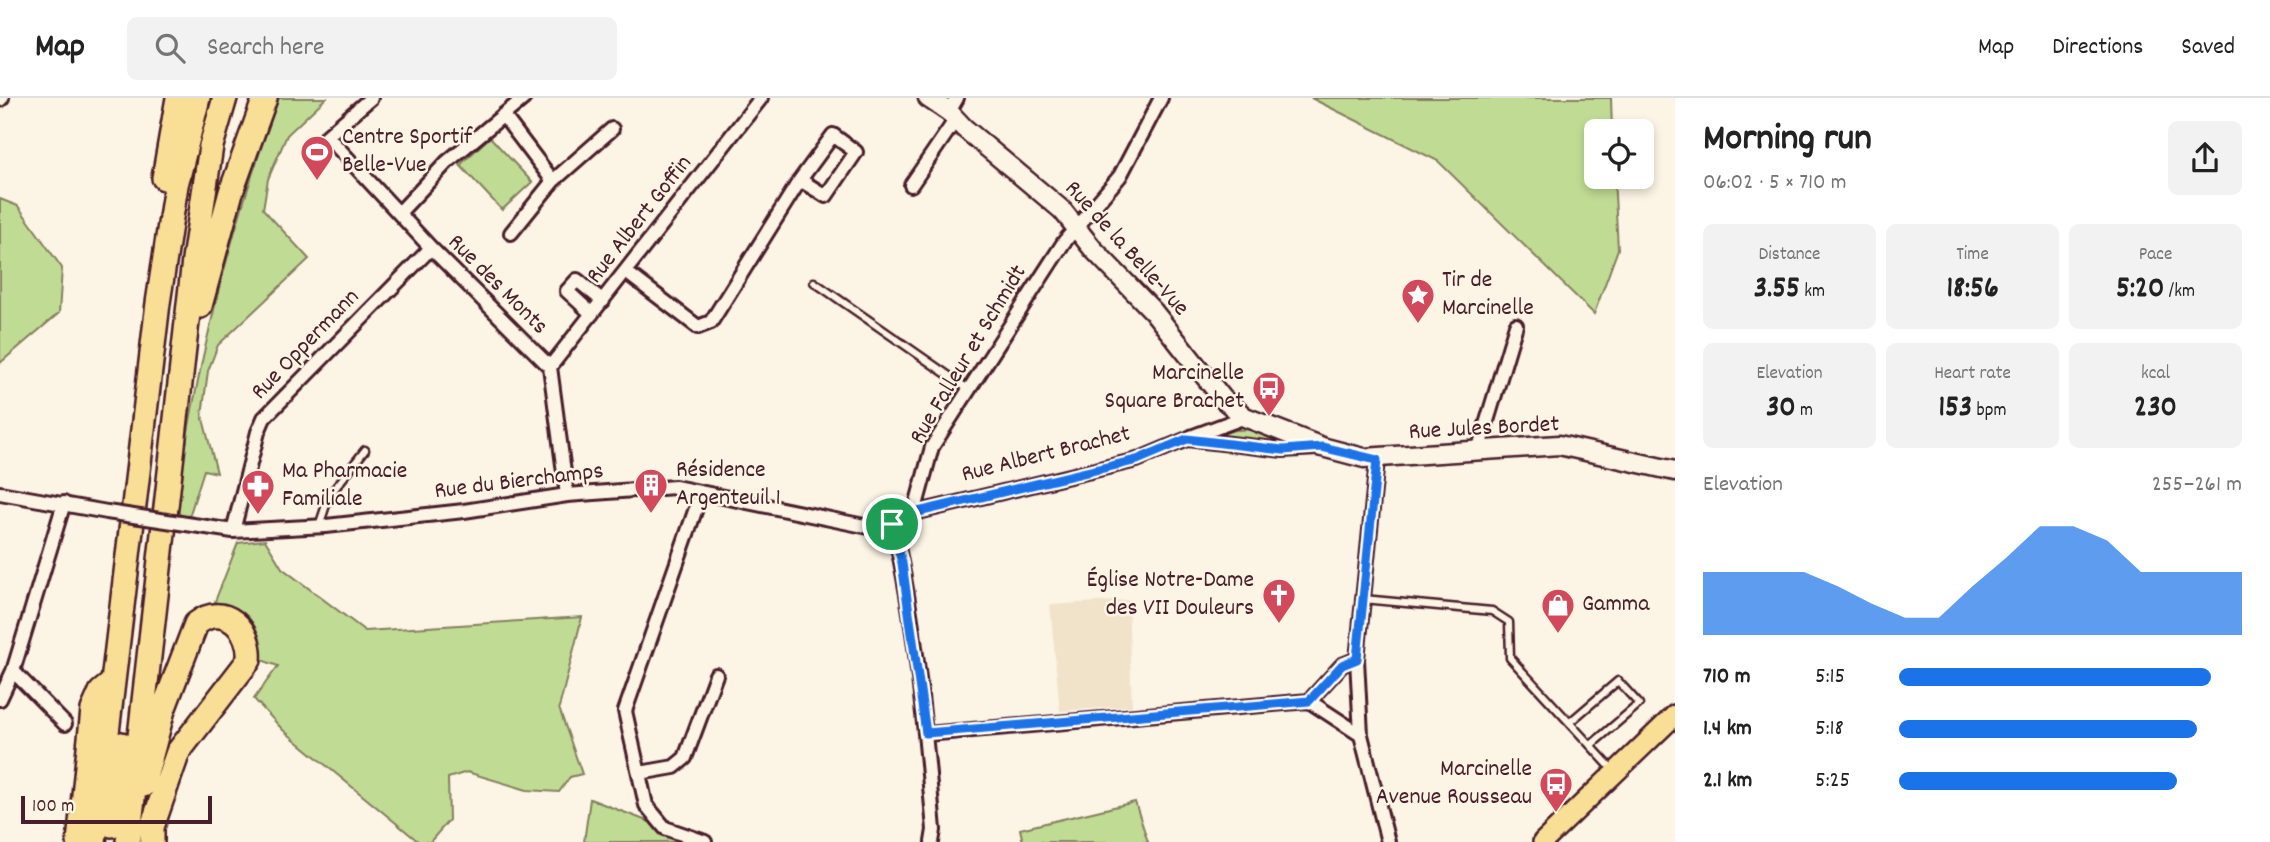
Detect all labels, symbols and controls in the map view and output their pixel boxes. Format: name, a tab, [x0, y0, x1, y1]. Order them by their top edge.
search box	[127, 17, 617, 80]
text: Map	[35, 25, 85, 72]
icon: search	[151, 29, 189, 67]
text: Search here	[207, 30, 325, 67]
text: Map	[1978, 31, 2014, 65]
text: Directions	[2052, 31, 2143, 65]
text: Saved	[2181, 31, 2235, 65]
text: Morning run	[1703, 113, 1872, 168]
map controls	[1584, 119, 1654, 189]
button: locate	[1584, 119, 1654, 189]
place label: Centre Sportif Belle-Vue	[342, 121, 473, 183]
button: share	[2168, 121, 2242, 195]
sports icon: Centre Sportif Belle-Vue	[298, 133, 336, 182]
street label: Rue Albert Goffin	[579, 148, 701, 292]
text: 06:02 · 5 × 710 m	[1703, 167, 1847, 200]
street label: Rue de la Belle-Vue	[1056, 174, 1196, 324]
street label: Rue des Monts	[439, 227, 555, 343]
text: Distance	[1759, 242, 1820, 269]
text: Time	[1956, 242, 1989, 269]
text: Pace	[2139, 242, 2172, 269]
street label: Rue Falleur et Schmidt	[902, 259, 1036, 451]
place label: Tir de Marcinelle	[1442, 264, 1534, 326]
text: 3.55	[1754, 269, 1800, 312]
text: 18:56	[1946, 269, 1999, 312]
text: 5:20	[2116, 269, 2164, 312]
place icon: Tir de Marcinelle	[1399, 276, 1437, 325]
text: km	[1800, 279, 1825, 306]
text: /km	[2164, 279, 2195, 306]
street label: Rue Oppermann	[244, 282, 368, 408]
place label: Marcinelle Square Brachet	[1105, 357, 1244, 419]
text: Elevation	[1756, 361, 1823, 388]
text: Heart rate	[1934, 361, 2011, 388]
text: kcal	[2141, 361, 2170, 388]
bus stop icon: Marcinelle Square Brachet	[1250, 369, 1288, 418]
text: 30	[1766, 388, 1796, 431]
text: 153	[1938, 388, 1972, 431]
text: 230	[2134, 388, 2177, 431]
text: m	[1796, 398, 1813, 425]
text: bpm	[1972, 398, 2007, 425]
street label: Rue Jules Bordet	[1408, 408, 1560, 450]
street label: Rue Albert Brachet	[958, 418, 1134, 492]
place label: Résidence Argenteuil 1	[676, 454, 781, 516]
place label: Ma Pharmacie Familiale	[282, 455, 407, 517]
street label: Rue du Bierchamps	[433, 455, 605, 509]
building icon: Résidence Argenteuil 1	[632, 466, 670, 515]
pharmacy icon: Ma Pharmacie Familiale	[239, 467, 277, 516]
text: Elevation	[1703, 469, 1783, 502]
text: 255–261 m	[2152, 469, 2242, 502]
pin	[862, 494, 922, 554]
icon: arrive	[873, 505, 911, 543]
place label: Église Notre-Dame des VII Douleurs	[1087, 564, 1254, 626]
church icon: Église Notre-Dame des VII Douleurs	[1260, 576, 1298, 625]
shop icon: Gamma	[1539, 586, 1577, 635]
place label: Gamma	[1582, 588, 1650, 622]
text: 710 m	[1703, 661, 1750, 694]
text: 5:15	[1815, 661, 1845, 694]
text: 1.4 km	[1703, 713, 1752, 746]
text: 5:18	[1815, 713, 1844, 746]
place label: Marcinelle Avenue Rousseau	[1376, 753, 1532, 815]
bus stop icon: Marcinelle Avenue Rousseau	[1537, 765, 1575, 814]
text: 2.1 km	[1703, 765, 1752, 798]
text: 5:25	[1815, 765, 1850, 798]
scale bar	[21, 793, 212, 825]
text: 100 m	[32, 794, 74, 821]

